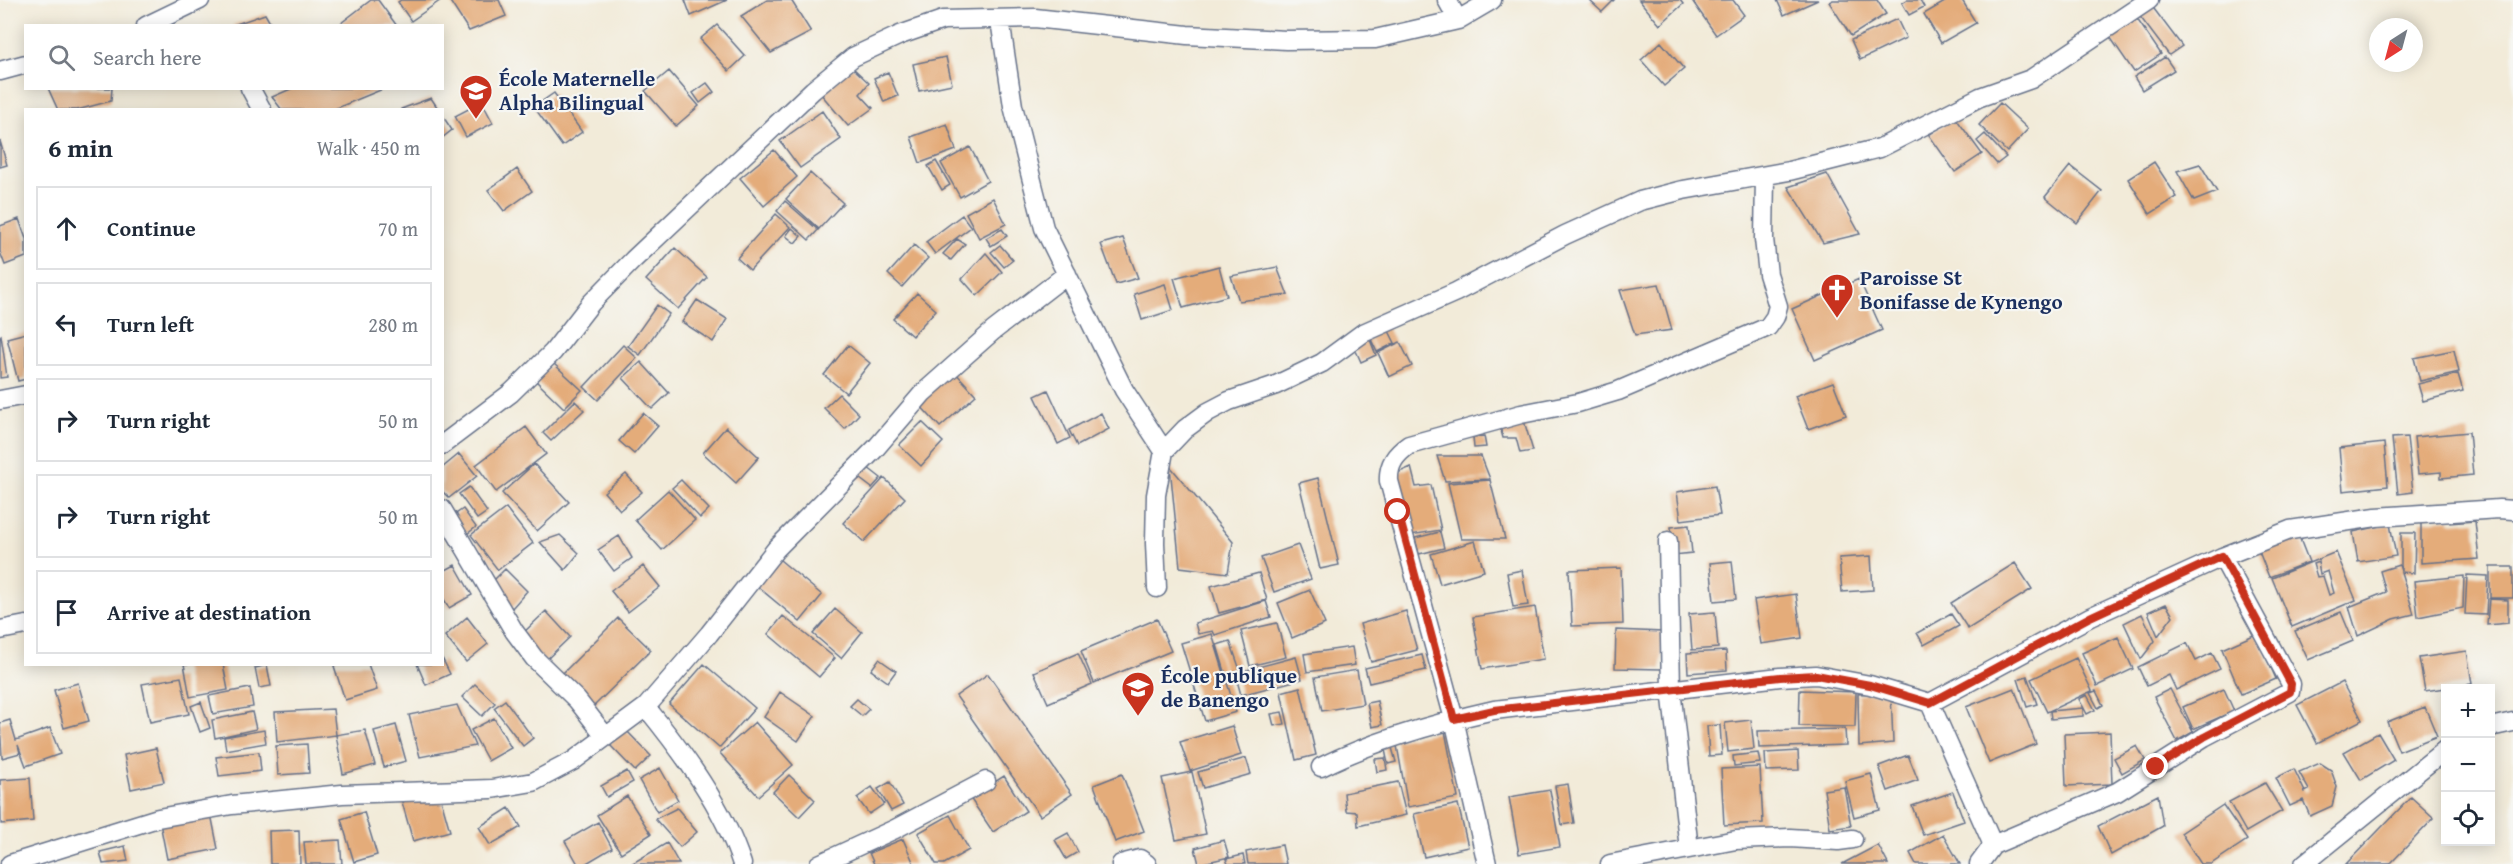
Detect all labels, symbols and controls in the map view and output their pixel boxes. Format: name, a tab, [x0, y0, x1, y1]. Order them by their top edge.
north arrow	[2369, 18, 2423, 72]
search box	[24, 24, 444, 90]
icon: search	[45, 41, 78, 74]
text: Search here	[93, 41, 202, 73]
place label: École Maternelle Alpha Bilingual	[499, 63, 655, 118]
school or university icon: École Maternelle Alpha Bilingual	[458, 73, 494, 120]
text: 6 min	[48, 128, 113, 167]
text: Walk · 450 m	[317, 133, 420, 162]
icon: ahead	[50, 212, 83, 245]
text: Continue	[107, 212, 196, 244]
text: 70 m	[378, 214, 418, 243]
place label: Paroisse St Bonifasse de Kynengo	[1860, 262, 2063, 317]
church icon: Paroisse St Bonifasse de Kynengo	[1819, 272, 1855, 319]
icon: left	[50, 308, 83, 341]
text: Turn left	[107, 308, 194, 340]
text: 280 m	[368, 310, 418, 339]
icon: right	[50, 404, 83, 437]
text: Turn right	[107, 404, 210, 436]
text: 50 m	[378, 406, 418, 435]
route start	[1384, 498, 1410, 524]
icon: right	[50, 500, 83, 533]
text: Turn right	[107, 500, 210, 532]
text: 50 m	[378, 502, 418, 531]
icon: arrive	[50, 596, 83, 629]
text: Arrive at destination	[107, 596, 311, 628]
place label: École publique de Banengo	[1161, 660, 1297, 715]
school or university icon: École publique de Banengo	[1120, 670, 1156, 717]
map controls	[2441, 684, 2495, 846]
button: +	[2441, 684, 2495, 738]
button: −	[2441, 738, 2495, 792]
route end	[2142, 753, 2168, 779]
button: locate	[2441, 792, 2495, 846]

